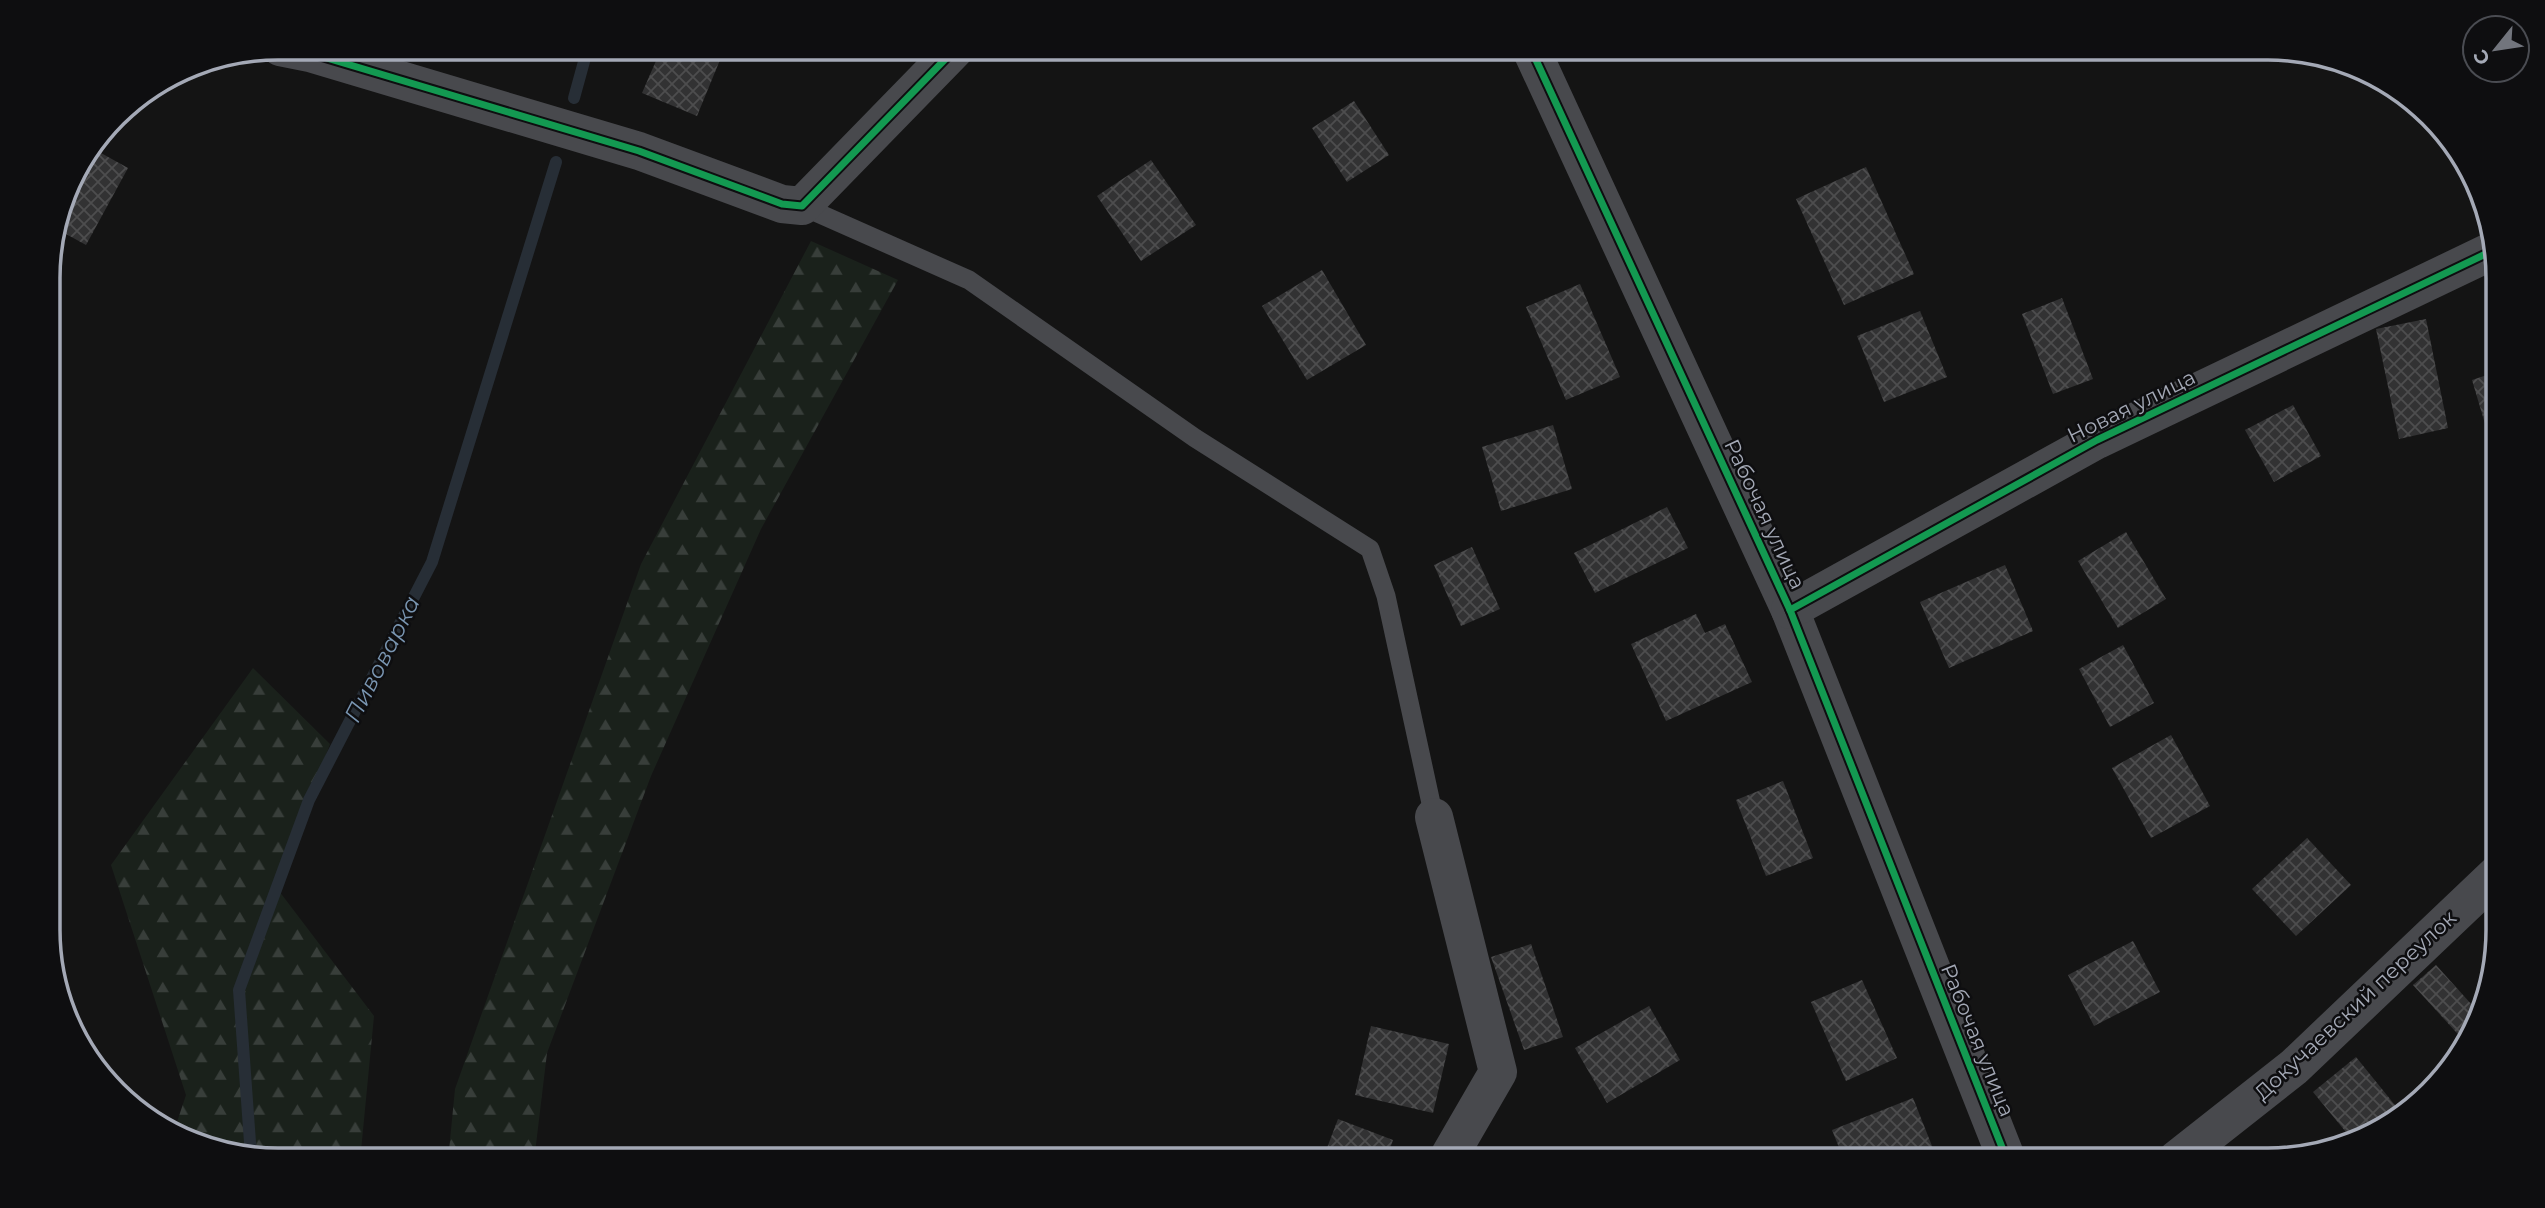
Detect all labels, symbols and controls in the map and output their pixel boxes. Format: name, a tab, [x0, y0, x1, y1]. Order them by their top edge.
north arrow	[2461, 14, 2531, 84]
text: С	[2468, 45, 2495, 69]
street label: Новая улица	[2063, 364, 2199, 448]
street label: Рабочая улица	[1719, 435, 1811, 593]
water label: Пивоварка	[338, 591, 426, 727]
street label: Докучаевский переулок	[2249, 905, 2461, 1105]
street label: Рабочая улица	[1936, 960, 2020, 1120]

